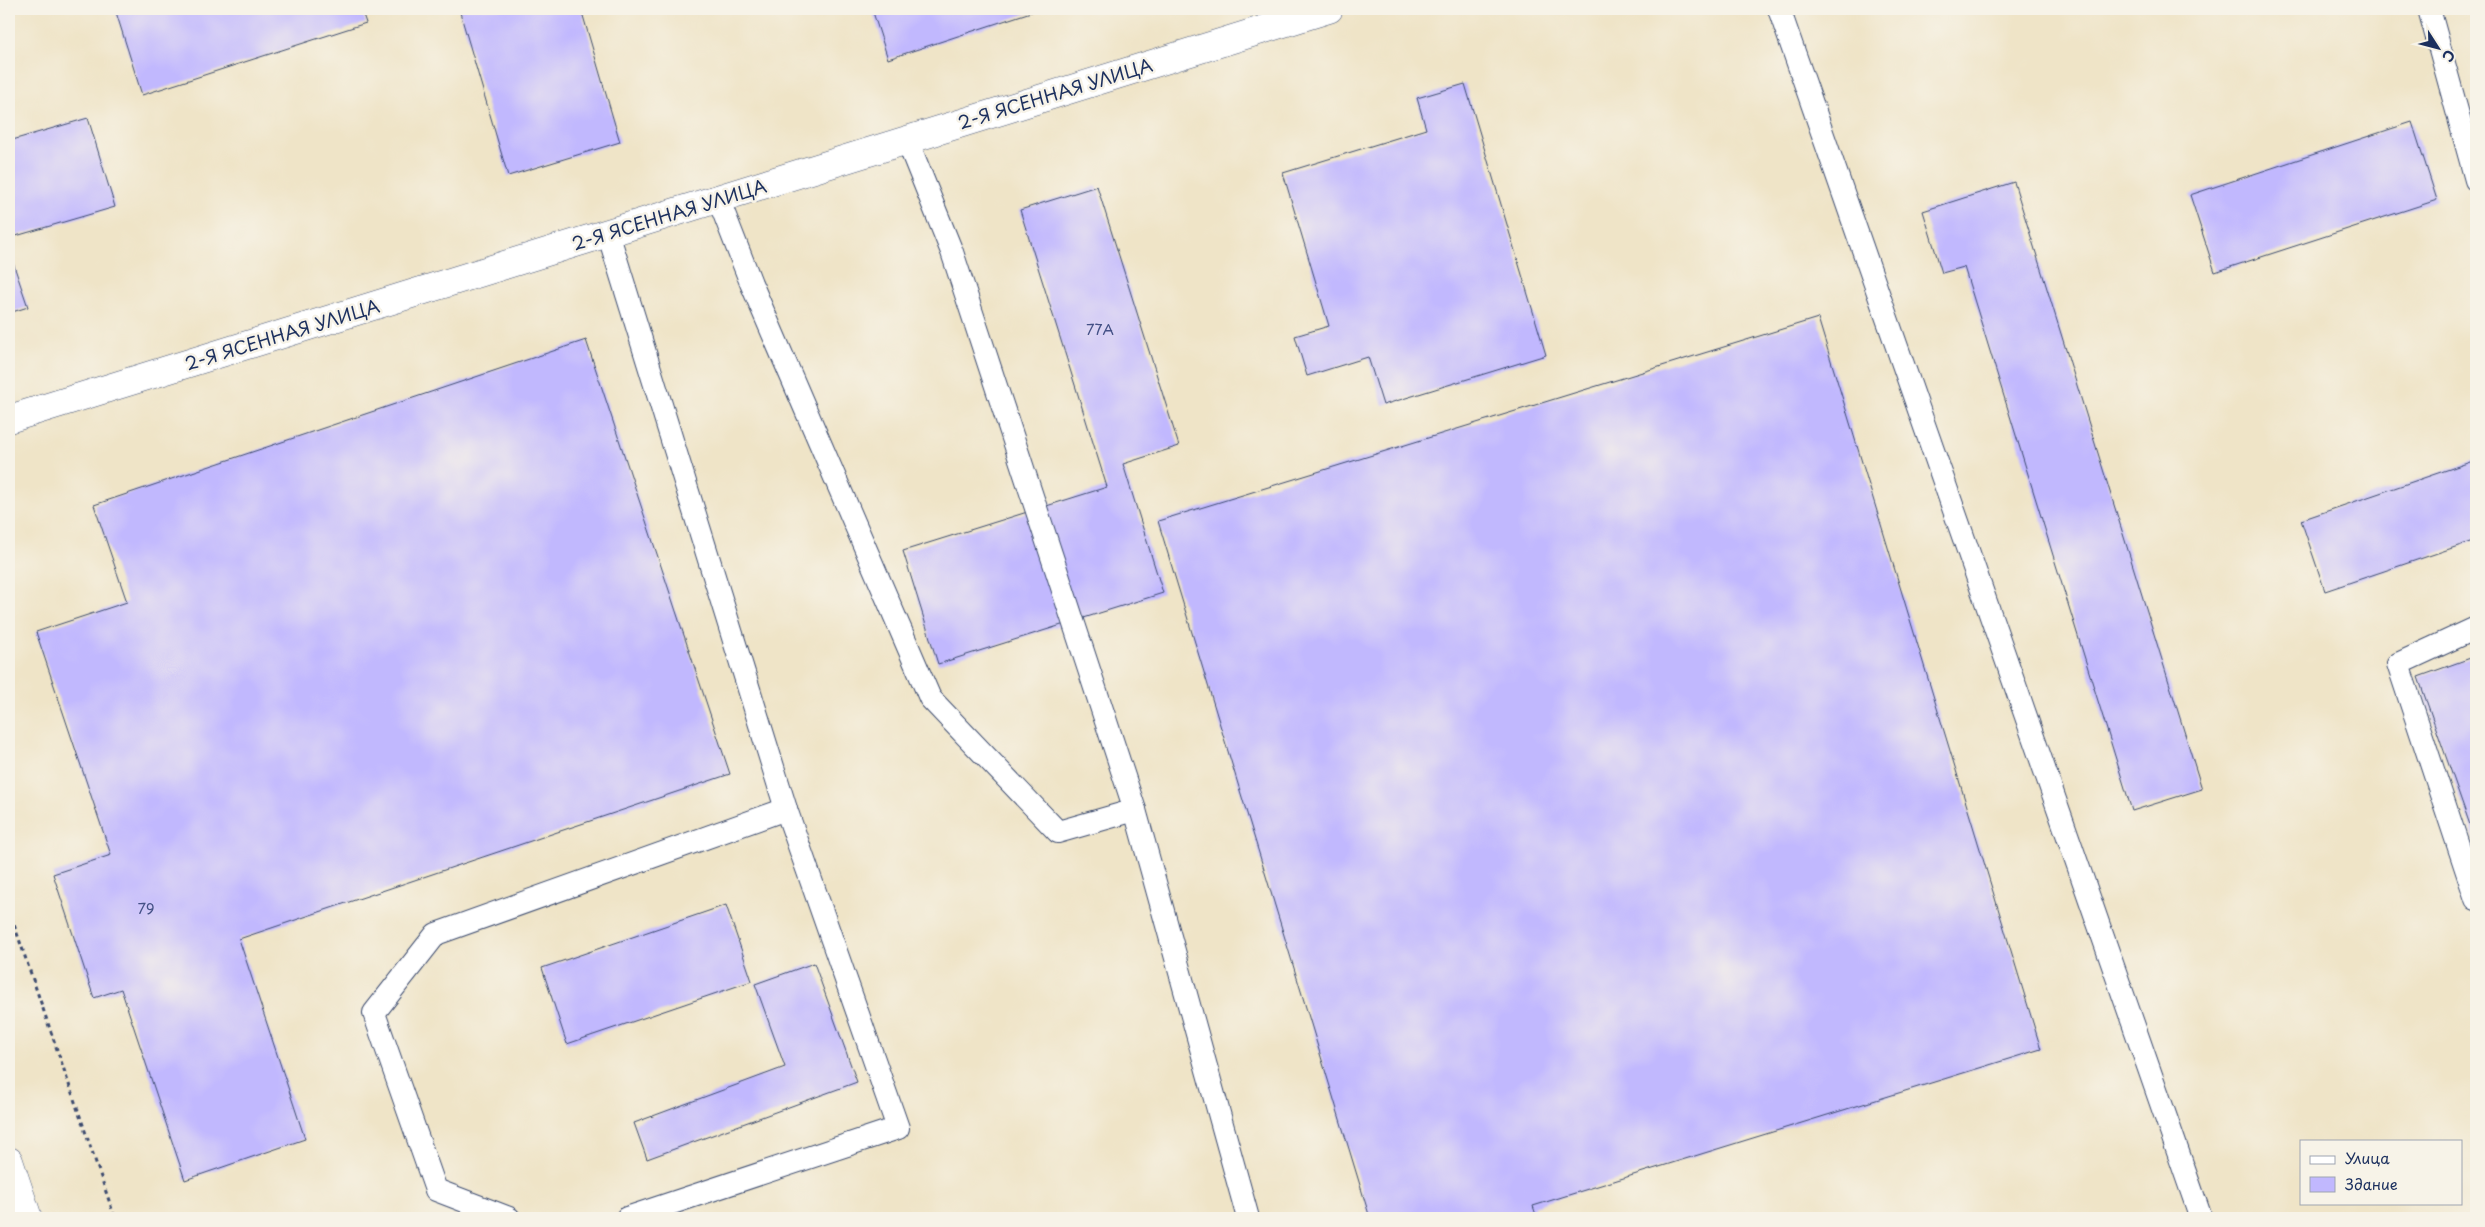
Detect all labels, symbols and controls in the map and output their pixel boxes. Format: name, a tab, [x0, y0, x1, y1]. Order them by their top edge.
north arrow	[2412, 22, 2462, 72]
text: С	[2437, 46, 2461, 66]
street label: 2-Я ЯСЕННАЯ УЛИЦА	[954, 50, 1156, 135]
street label: 2-Я ЯСЕННАЯ УЛИЦА	[568, 171, 770, 256]
street label: 2-Я ЯСЕННАЯ УЛИЦА	[181, 291, 383, 376]
house number: 77А	[1086, 317, 1114, 340]
house number: 79	[137, 896, 155, 919]
legend	[2300, 1140, 2462, 1204]
text: Улица	[2345, 1146, 2390, 1169]
text: Здание	[2345, 1172, 2398, 1195]

